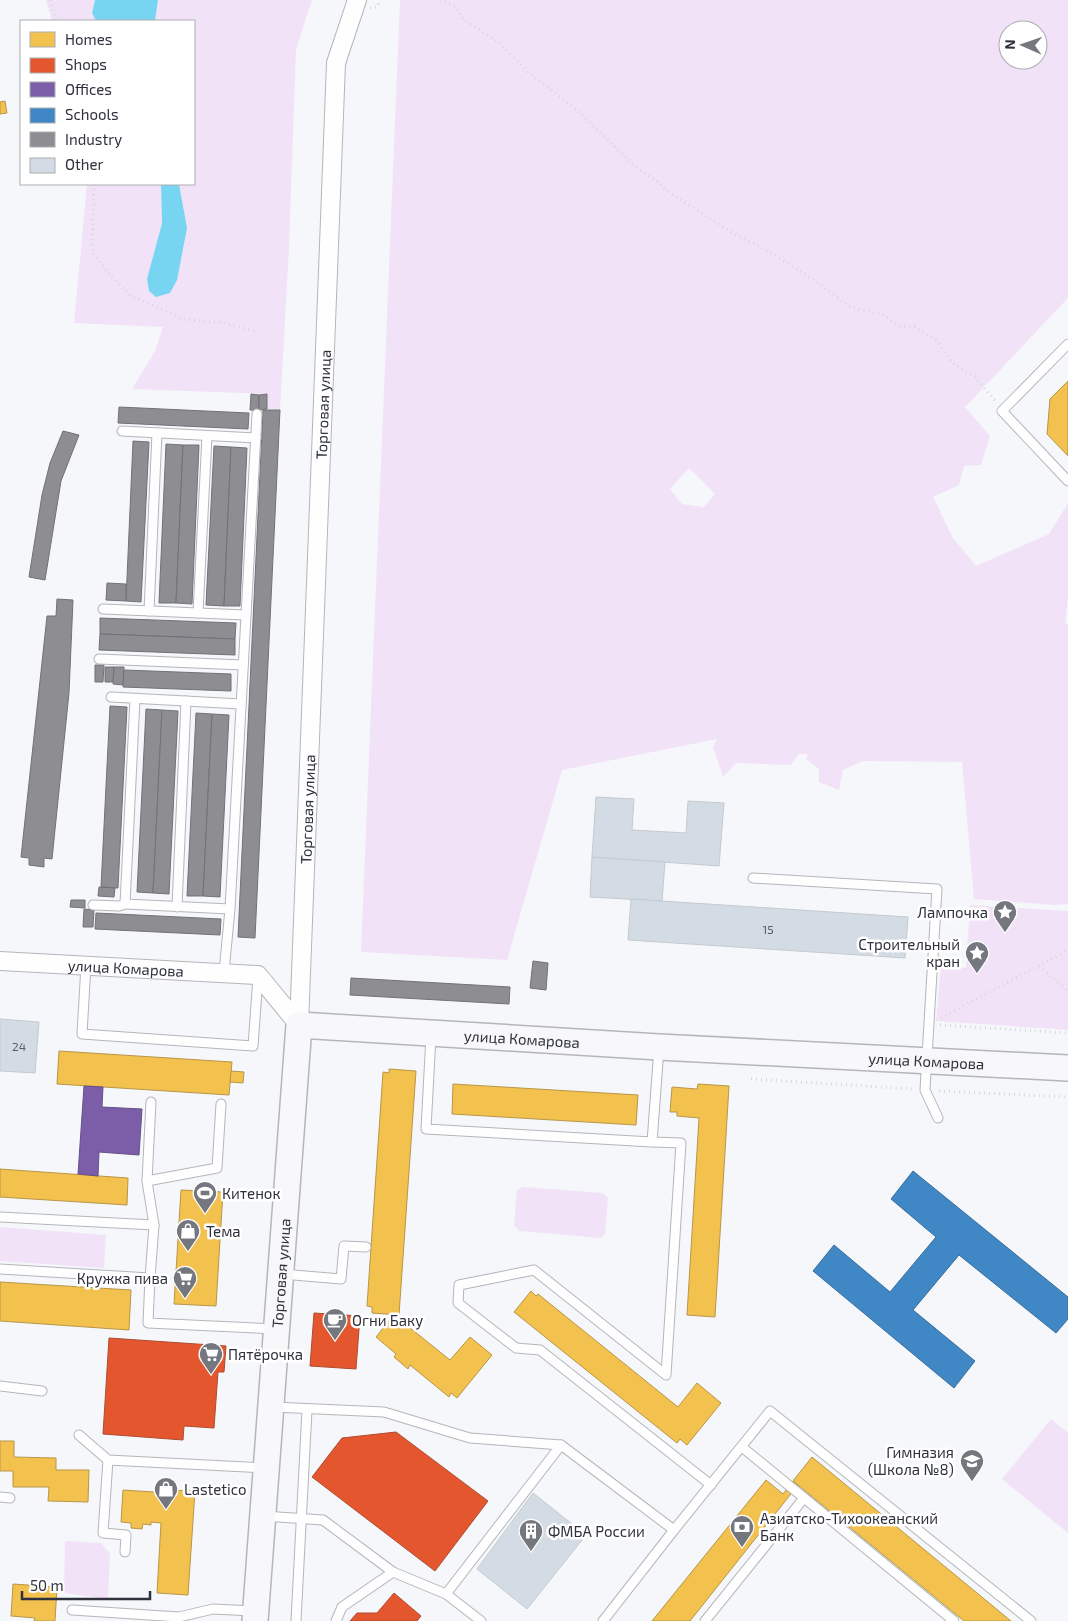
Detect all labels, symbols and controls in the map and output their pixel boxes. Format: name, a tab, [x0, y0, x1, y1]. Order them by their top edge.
legend	[20, 20, 195, 185]
north arrow	[998, 20, 1048, 70]
text: Homes	[65, 30, 112, 48]
text: N	[1001, 39, 1018, 50]
text: Shops	[65, 55, 107, 73]
text: Offices	[65, 80, 112, 98]
text: Schools	[65, 105, 119, 123]
text: Industry	[65, 130, 122, 148]
text: Other	[65, 155, 104, 173]
street label: Торговая улица	[312, 349, 334, 460]
street label: Торговая улица	[296, 754, 318, 864]
place icon: Лампочка	[992, 899, 1018, 933]
place label: Лампочка	[917, 903, 988, 921]
house number: 15	[762, 922, 774, 936]
place label: Строительный кран	[858, 935, 960, 970]
place icon: Строительный кран	[964, 940, 990, 974]
street label: улица Комарова	[67, 956, 184, 980]
street label: улица Комарова	[463, 1026, 581, 1051]
house number: 24	[12, 1039, 26, 1053]
street label: улица Комарова	[868, 1049, 985, 1073]
sports icon: Китенок	[192, 1180, 218, 1214]
place label: Китенок	[222, 1184, 280, 1202]
shop icon: Тема	[175, 1218, 201, 1252]
street label: Торговая улица	[268, 1218, 294, 1328]
place label: Тема	[206, 1222, 241, 1240]
supermarket icon: Кружка пива	[172, 1265, 198, 1299]
place label: Кружка пива	[77, 1269, 168, 1288]
cafe icon: Огни Баку	[322, 1307, 348, 1341]
place label: Огни Баку	[352, 1311, 423, 1330]
supermarket icon: Пятёрочка	[198, 1341, 224, 1375]
place label: Пятёрочка	[228, 1345, 303, 1363]
place label: Гимназия (Школа №8)	[868, 1443, 954, 1478]
school or university icon: Гимназия (Школа №8)	[959, 1448, 985, 1482]
shop icon: Lastetico	[153, 1476, 179, 1510]
place label: Lastetico	[184, 1480, 247, 1498]
place label: Азиатско-Тихоокеанский Банк	[760, 1509, 938, 1544]
bank icon: Азиатско-Тихоокеанский Банк	[729, 1514, 755, 1548]
building icon: ФМБА России	[518, 1518, 544, 1552]
place label: ФМБА России	[548, 1522, 645, 1540]
scale bar	[22, 1568, 150, 1600]
text: 50 m	[30, 1576, 64, 1594]

